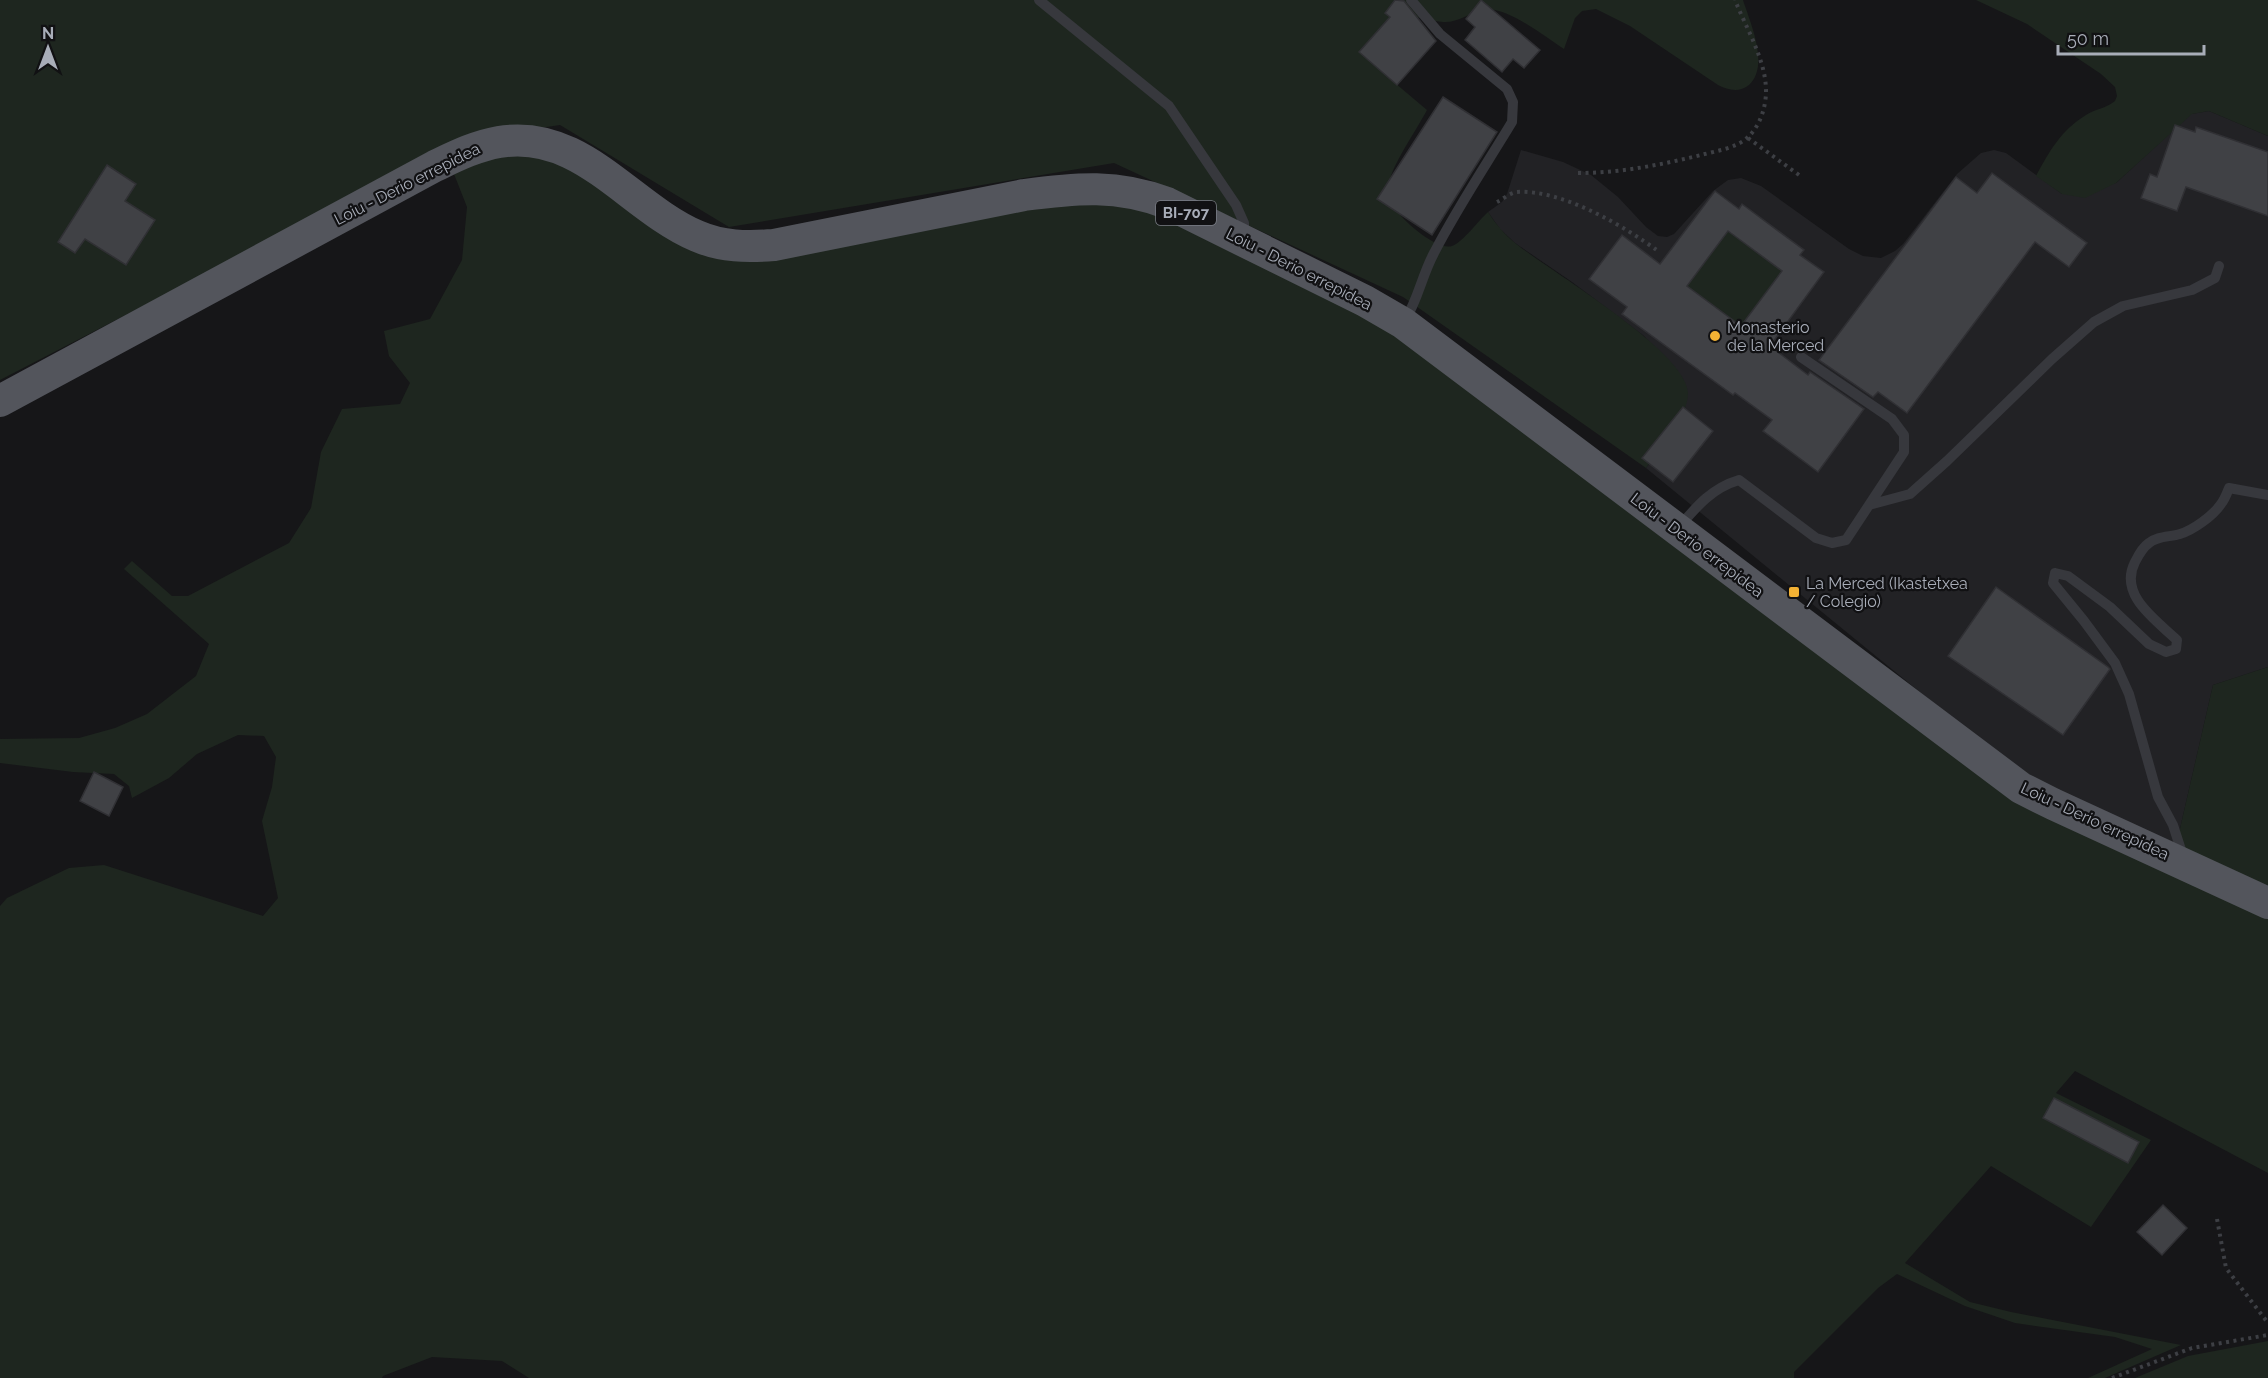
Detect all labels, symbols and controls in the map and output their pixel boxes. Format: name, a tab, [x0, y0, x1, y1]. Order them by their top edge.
north arrow	[18, 18, 78, 78]
scale bar	[2058, 18, 2204, 56]
text: N	[42, 24, 54, 43]
text: 50 m	[2067, 28, 2109, 49]
street label: Loiu - Derio errepidea	[331, 139, 483, 229]
road number: BI-707	[1156, 201, 1216, 225]
street label: Loiu - Derio errepidea	[1223, 224, 1375, 314]
place label: Monasterio de la Merced	[1727, 318, 1824, 355]
marker: Monasterio de la Merced	[1708, 329, 1722, 343]
street label: Loiu - Derio errepidea	[1627, 489, 1767, 601]
place label: La Merced (Ikastetxea / Colegio)	[1806, 574, 1968, 611]
marker: La Merced (Ikastetxea / Colegio)	[1787, 585, 1801, 599]
street label: Loiu - Derio errepidea	[2018, 778, 2172, 864]

